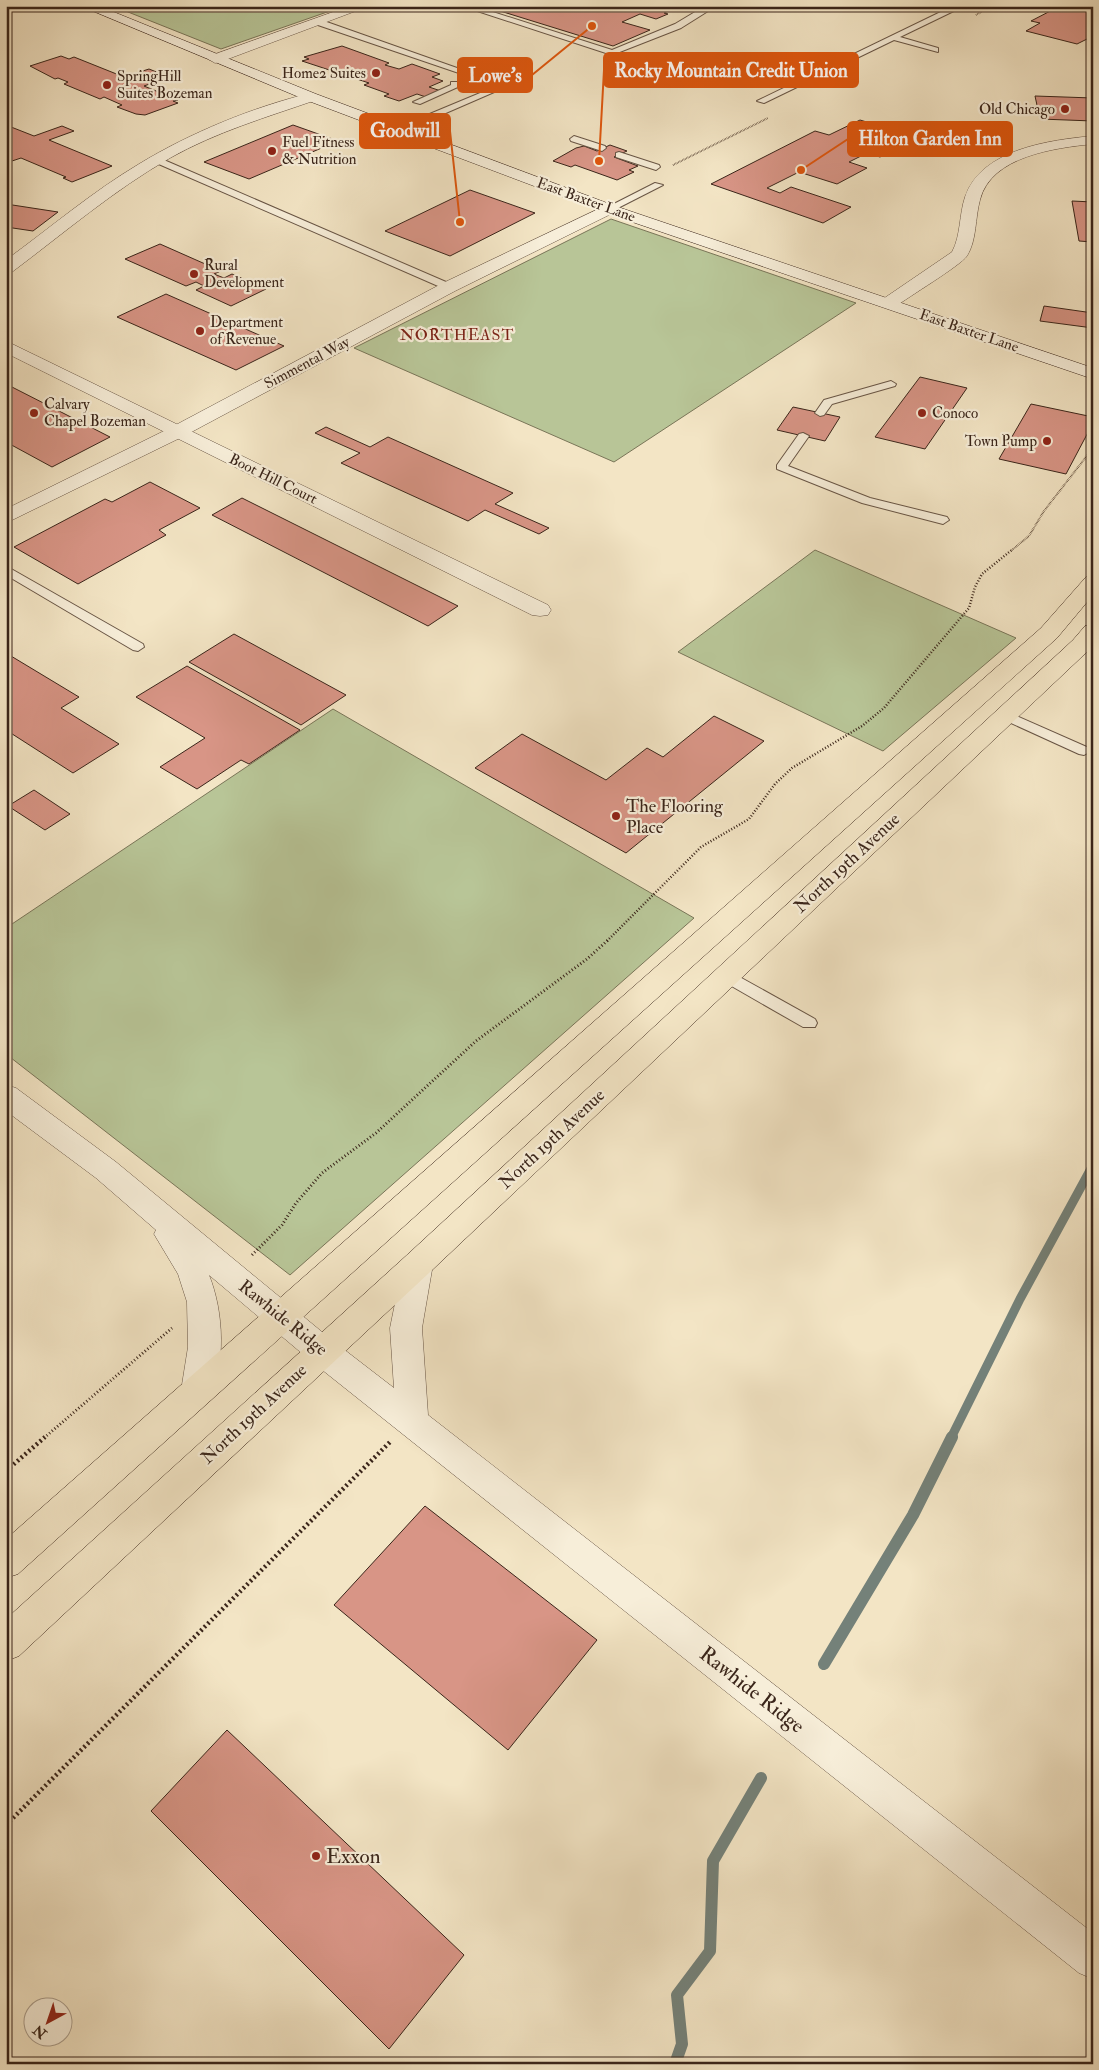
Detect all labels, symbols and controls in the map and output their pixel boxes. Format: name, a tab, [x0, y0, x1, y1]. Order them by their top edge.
callout: Rocky Mountain Credit Union	[604, 53, 858, 87]
callout: Lowe's	[458, 58, 532, 92]
text: Rocky Mountain Credit Union	[614, 59, 848, 84]
place label: Home2 Suites	[282, 64, 366, 83]
text: Lowe's	[468, 64, 522, 88]
place label: SpringHill Suites Bozeman	[117, 67, 213, 103]
marker: Home2 Suites	[370, 67, 382, 79]
marker: SpringHill Suites Bozeman	[101, 79, 113, 91]
place label: Old Chicago	[979, 100, 1055, 119]
marker: Old Chicago	[1059, 103, 1071, 115]
callout: Goodwill	[360, 114, 450, 148]
text: Goodwill	[370, 119, 440, 143]
callout: Hilton Garden Inn	[848, 122, 1012, 156]
text: Hilton Garden Inn	[858, 127, 1002, 151]
place label: Fuel Fitness & Nutrition	[282, 133, 357, 169]
marker: Fuel Fitness & Nutrition	[266, 145, 278, 157]
street label: East Baxter Lane	[534, 173, 638, 227]
place label: Rural Development	[204, 256, 284, 293]
marker: Rural Development	[188, 268, 200, 280]
street label: East Baxter Lane	[917, 305, 1021, 357]
place label: Department of Revenue	[210, 313, 283, 349]
marker: Department of Revenue	[194, 325, 206, 337]
district label: NORTHEAST	[400, 325, 514, 345]
street label: Simmental Way	[261, 332, 353, 393]
place label: Calvary Chapel Bozeman	[44, 395, 146, 432]
place label: Conoco	[932, 404, 978, 423]
marker: Calvary Chapel Bozeman	[28, 407, 40, 419]
marker: Conoco	[916, 407, 928, 419]
place label: Town Pump	[965, 432, 1037, 452]
marker: Town Pump	[1041, 435, 1053, 447]
street label: Boot Hill Court	[226, 449, 320, 509]
place label: The Flooring Place	[626, 795, 724, 839]
street label: North 19th Avenue	[789, 808, 905, 918]
marker: The Flooring Place	[610, 810, 622, 822]
street label: North 19th Avenue	[494, 1084, 610, 1194]
street label: Rawhide Ridge	[234, 1275, 333, 1361]
street label: North 19th Avenue	[196, 1359, 312, 1469]
street label: Rawhide Ridge	[694, 1640, 810, 1740]
place label: Exxon	[326, 1843, 381, 1870]
marker: Exxon	[310, 1850, 322, 1862]
north arrow	[22, 1998, 72, 2048]
text: N	[29, 2021, 51, 2043]

